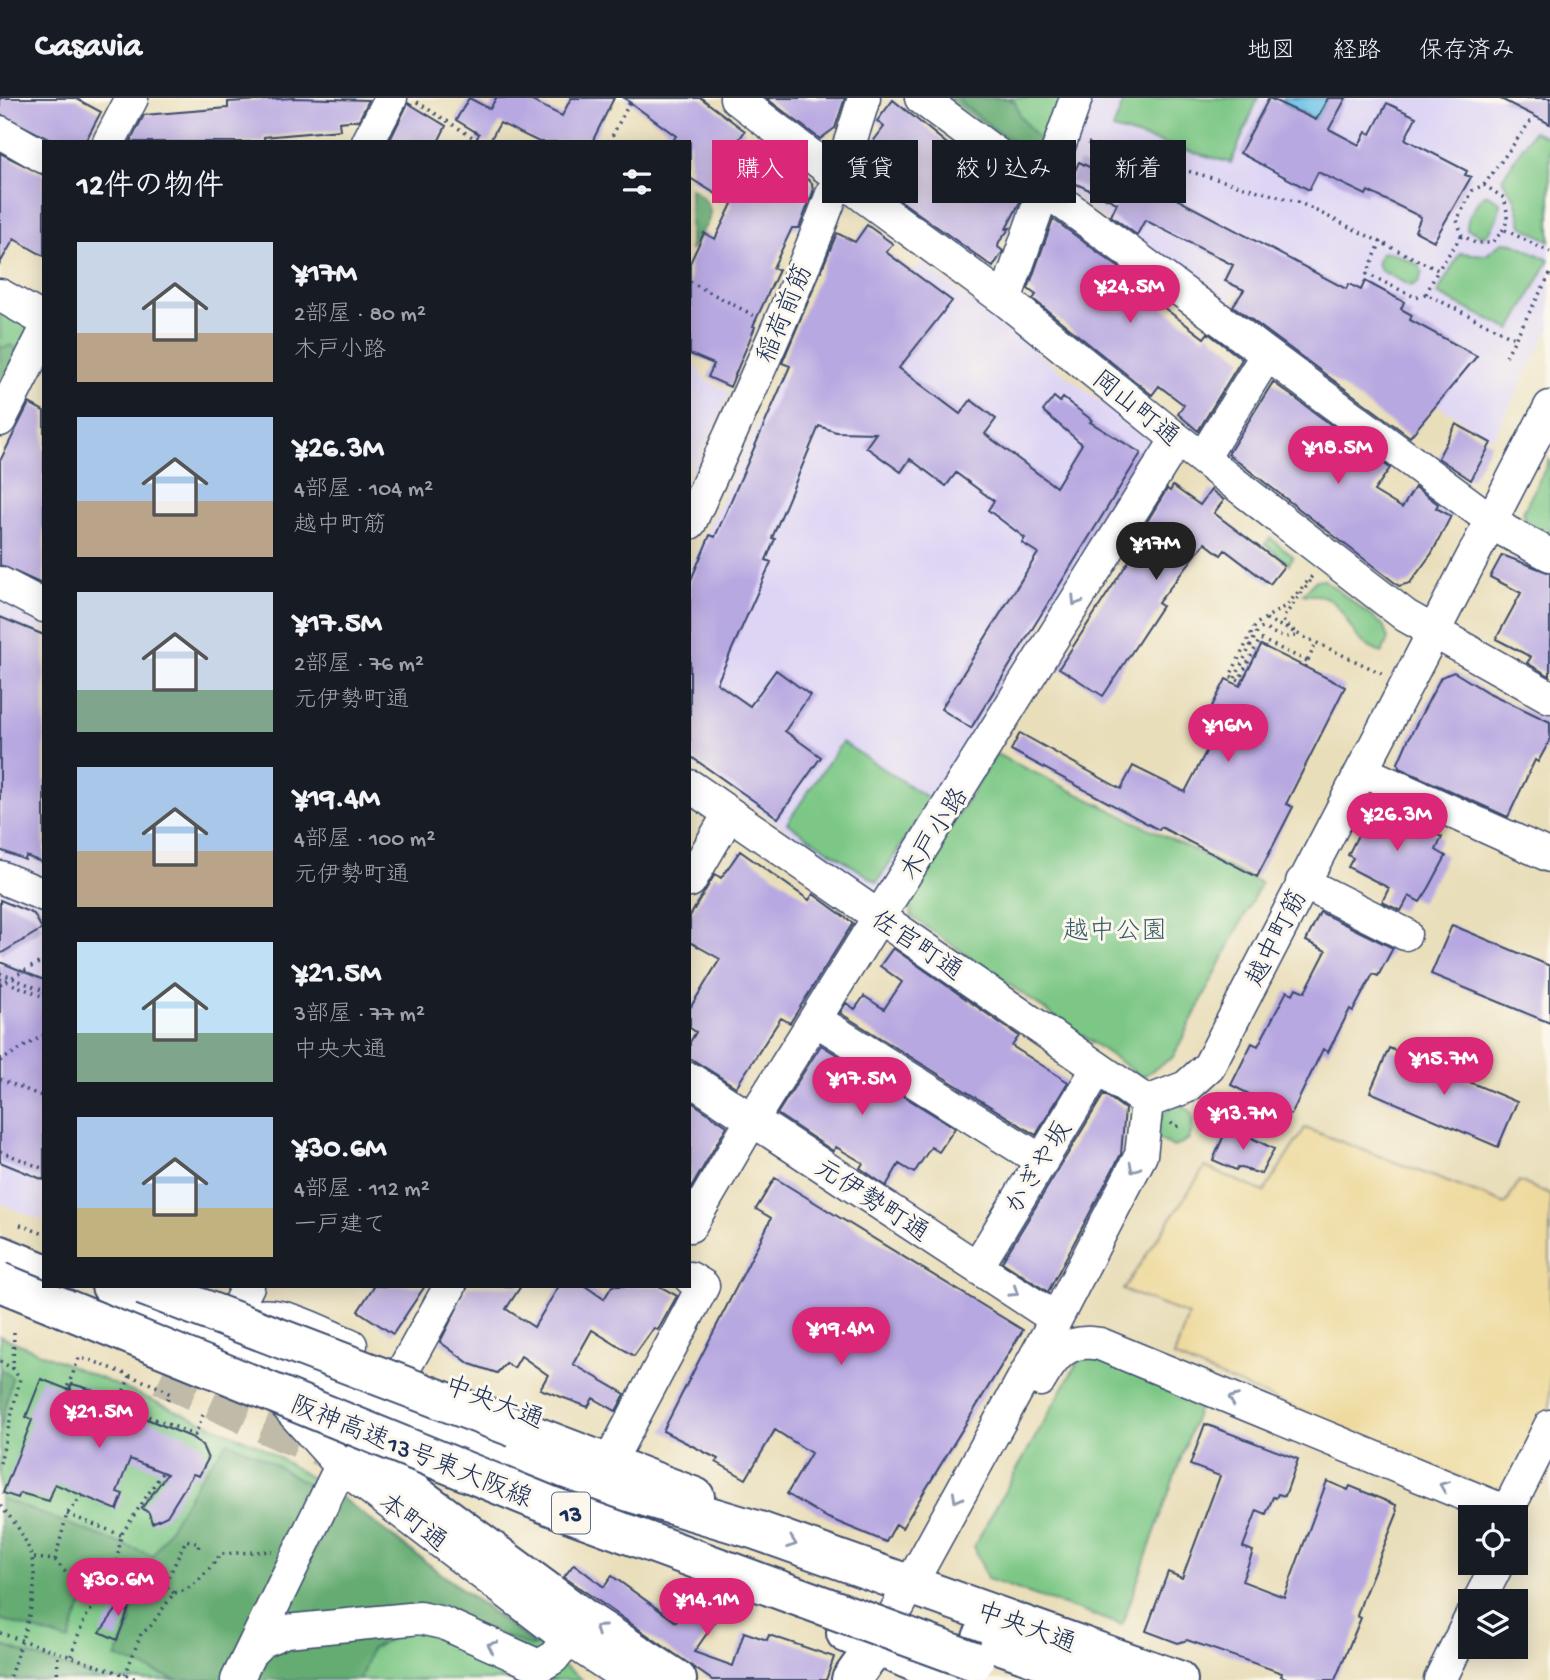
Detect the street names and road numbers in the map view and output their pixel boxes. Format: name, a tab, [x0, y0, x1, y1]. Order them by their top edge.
street label: 稲荷前筋	[751, 260, 822, 369]
street label: 岡山町通	[1084, 366, 1184, 455]
street label: 木戸小路	[894, 782, 978, 888]
street label: 越中町筋	[1240, 885, 1316, 992]
street label: 佐官町通	[864, 904, 968, 990]
street label: かぎや坂	[1000, 1116, 1081, 1222]
street label: 元伊勢町通	[808, 1153, 935, 1251]
street label: 中央大通	[439, 1370, 548, 1438]
street label: 阪神高速13号東大阪線	[285, 1390, 536, 1517]
street label: 本町通	[371, 1488, 452, 1560]
road number: 13	[552, 1492, 590, 1534]
street label: 中央大通	[971, 1596, 1080, 1663]

